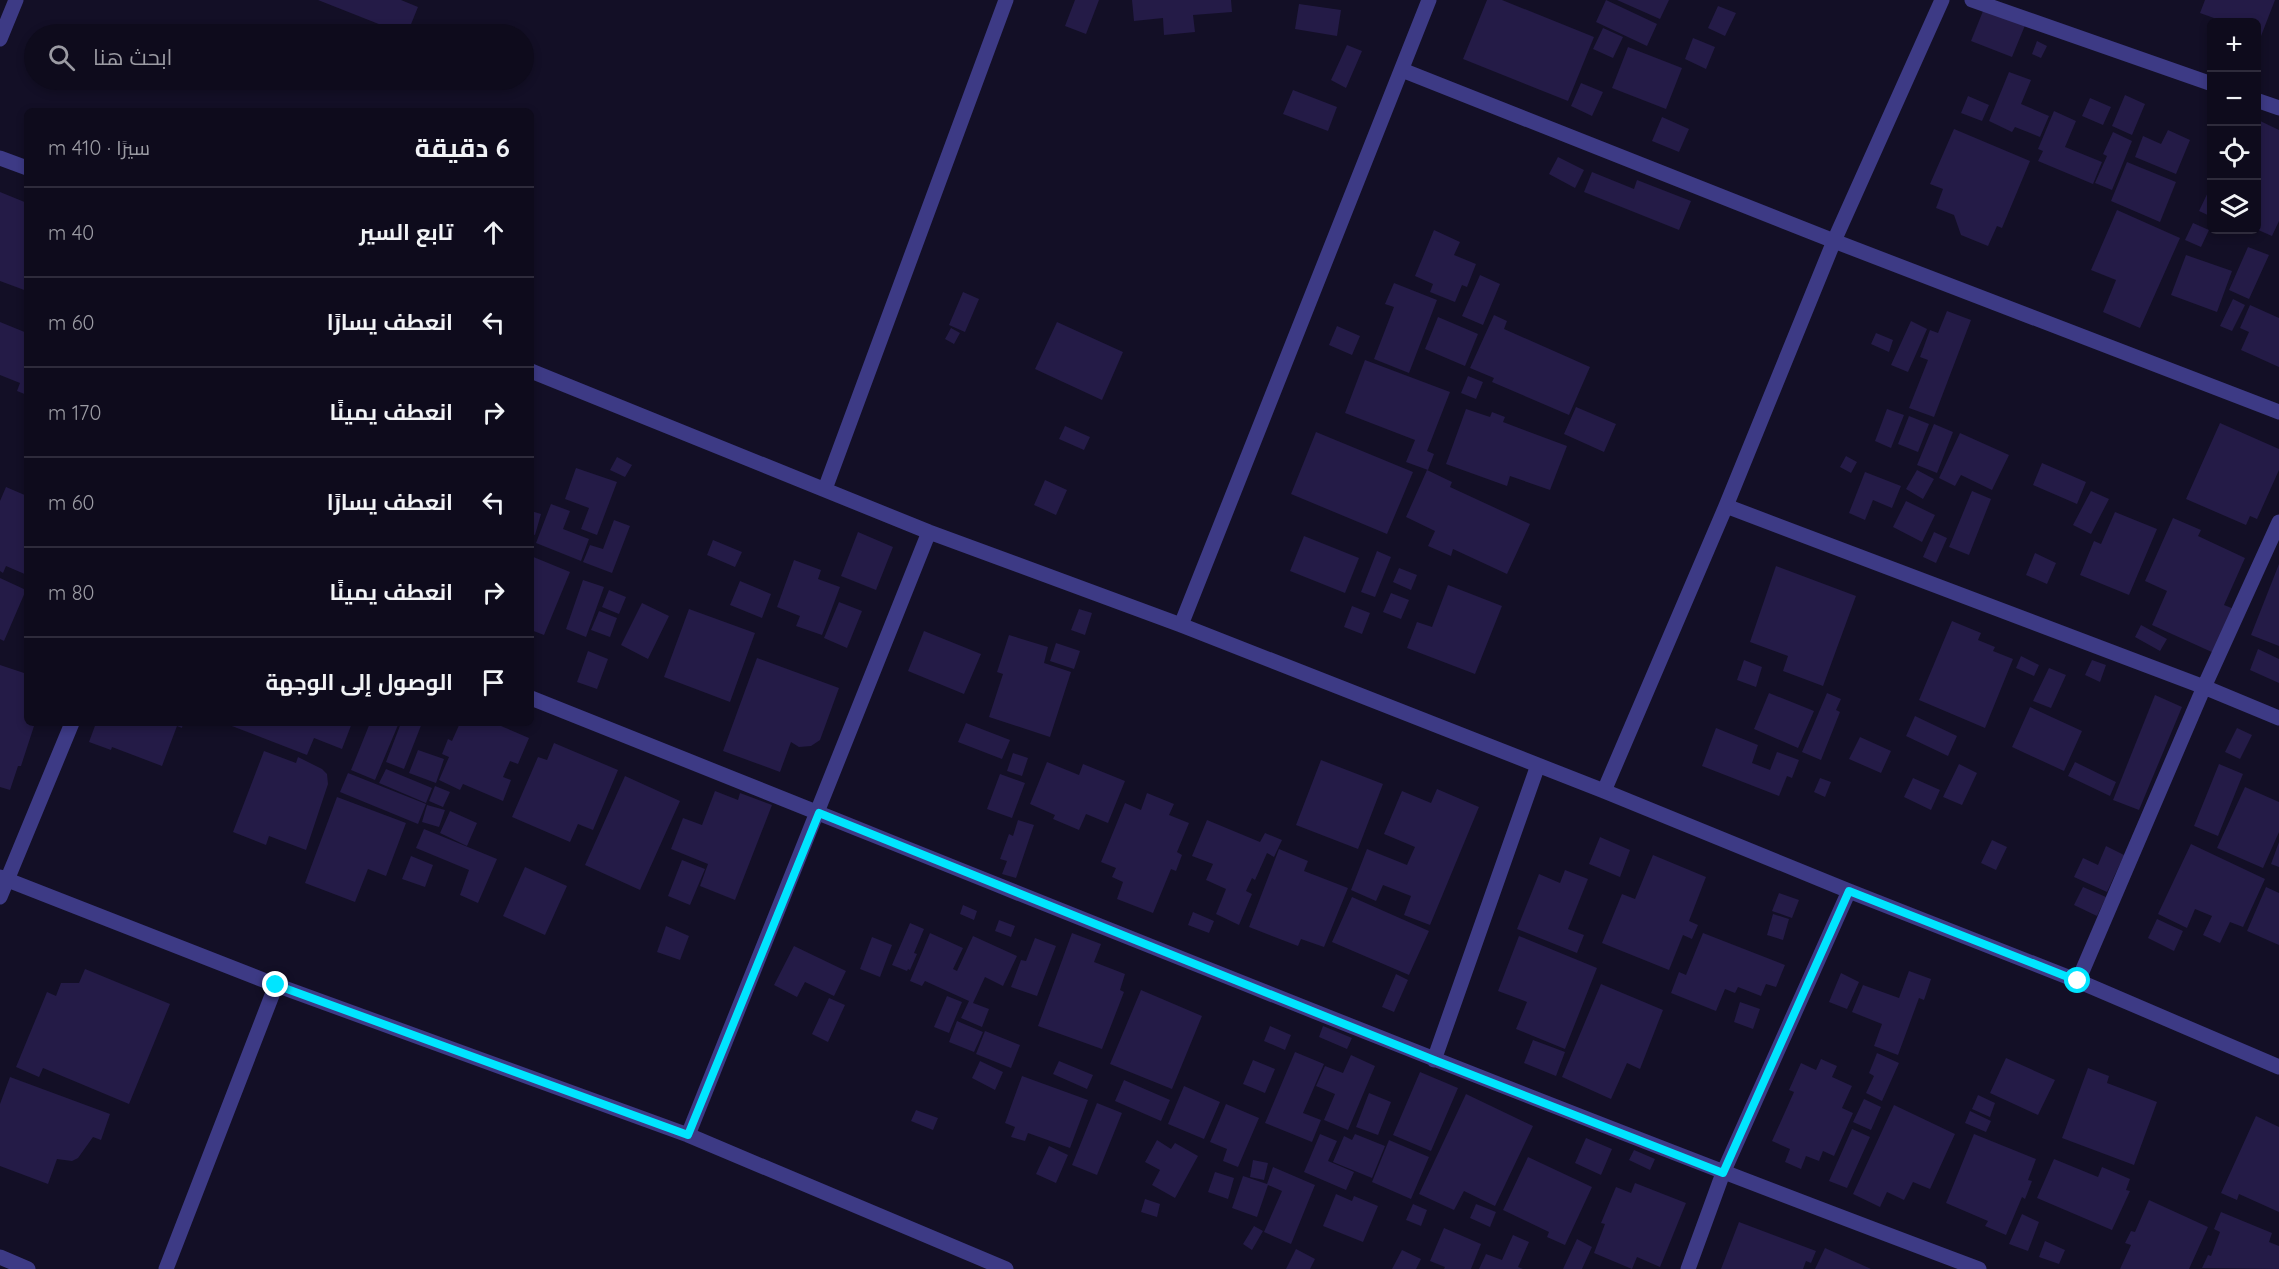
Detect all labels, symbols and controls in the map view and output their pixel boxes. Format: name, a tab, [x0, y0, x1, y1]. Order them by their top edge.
map controls	[2207, 18, 2261, 234]
button: +	[2207, 18, 2261, 72]
search box	[24, 24, 534, 90]
icon: search	[45, 41, 78, 74]
text: ابحث هنا	[93, 43, 173, 71]
button: −	[2207, 72, 2261, 126]
button: locate	[2207, 126, 2261, 180]
text: 6 دقيقة	[415, 131, 510, 164]
text: سيرًا · 410 m	[48, 135, 150, 160]
button: layers	[2207, 180, 2261, 234]
icon: ahead	[477, 216, 510, 249]
text: تابع السير	[359, 218, 453, 246]
text: 40 m	[48, 220, 94, 245]
icon: left	[477, 306, 510, 339]
text: انعطف يسارًا	[327, 308, 453, 336]
text: 60 m	[48, 310, 94, 335]
icon: right	[477, 396, 510, 429]
text: انعطف يمينًا	[330, 398, 453, 426]
text: 170 m	[48, 400, 101, 425]
icon: left	[477, 486, 510, 519]
text: انعطف يسارًا	[327, 488, 453, 516]
text: 60 m	[48, 490, 94, 515]
icon: right	[477, 576, 510, 609]
text: انعطف يمينًا	[330, 578, 453, 606]
text: 80 m	[48, 580, 94, 605]
icon: arrive	[477, 666, 510, 699]
text: الوصول إلى الوجهة	[265, 668, 453, 696]
route start	[2064, 967, 2090, 993]
route end	[262, 971, 288, 997]

